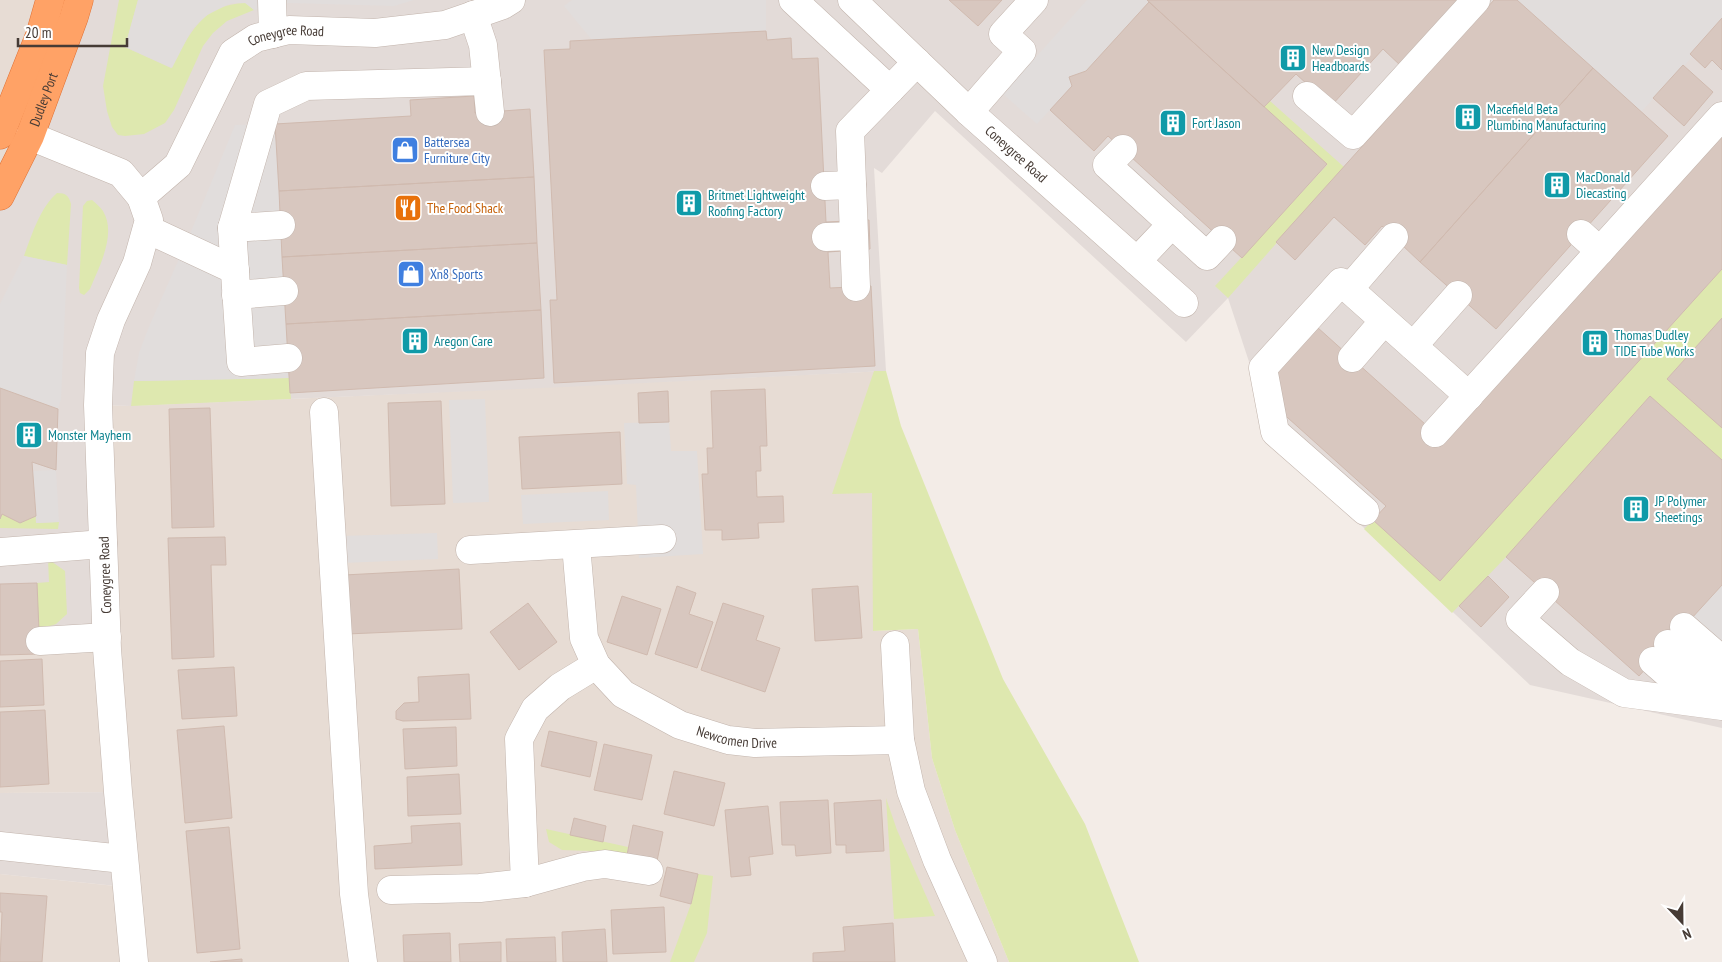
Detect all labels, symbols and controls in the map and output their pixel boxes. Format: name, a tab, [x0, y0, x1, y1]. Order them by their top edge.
scale bar	[18, 15, 126, 47]
street label: Coneygree Road	[244, 21, 324, 50]
text: 20 m	[25, 23, 51, 42]
place label: New Design Headboards	[1312, 41, 1370, 75]
building icon: New Design Headboards	[1278, 43, 1308, 73]
street label: Dudley Port	[25, 70, 62, 129]
place label: Macefield Beta Plumbing Manufacturing	[1487, 100, 1606, 134]
building icon: Macefield Beta Plumbing Manufacturing	[1453, 102, 1483, 132]
building icon: Fort Jason	[1158, 108, 1188, 138]
place label: Fort Jason	[1192, 114, 1241, 132]
street label: Coneygree Road	[981, 121, 1051, 186]
place label: Battersea Furniture City	[424, 133, 491, 167]
shop icon: Battersea Furniture City	[390, 135, 420, 165]
place label: MacDonald Diecasting	[1576, 168, 1630, 202]
building icon: MacDonald Diecasting	[1542, 170, 1572, 200]
place label: Britmet Lightweight Roofing Factory	[708, 186, 805, 220]
building icon: Britmet Lightweight Roofing Factory	[674, 188, 704, 218]
restaurant icon: The Food Shack	[393, 193, 423, 223]
place label: The Food Shack	[427, 199, 504, 217]
shop icon: Xn8 Sports	[396, 259, 426, 289]
place label: Xn8 Sports	[430, 265, 483, 283]
building icon: Aregon Care	[400, 326, 430, 356]
place label: Thomas Dudley TIDE Tube Works	[1614, 326, 1694, 360]
building icon: Thomas Dudley TIDE Tube Works	[1580, 328, 1610, 358]
place label: Aregon Care	[434, 332, 493, 350]
building icon: Monster Mayhem	[14, 420, 44, 450]
place label: Monster Mayhem	[48, 426, 131, 444]
place label: JP Polymer Sheetings	[1654, 492, 1707, 526]
building icon: JP Polymer Sheetings	[1621, 494, 1651, 524]
street label: Coneygree Road	[95, 536, 115, 614]
street label: Newcomen Drive	[694, 722, 777, 752]
north arrow	[1657, 897, 1707, 947]
text: N	[1680, 924, 1694, 944]

